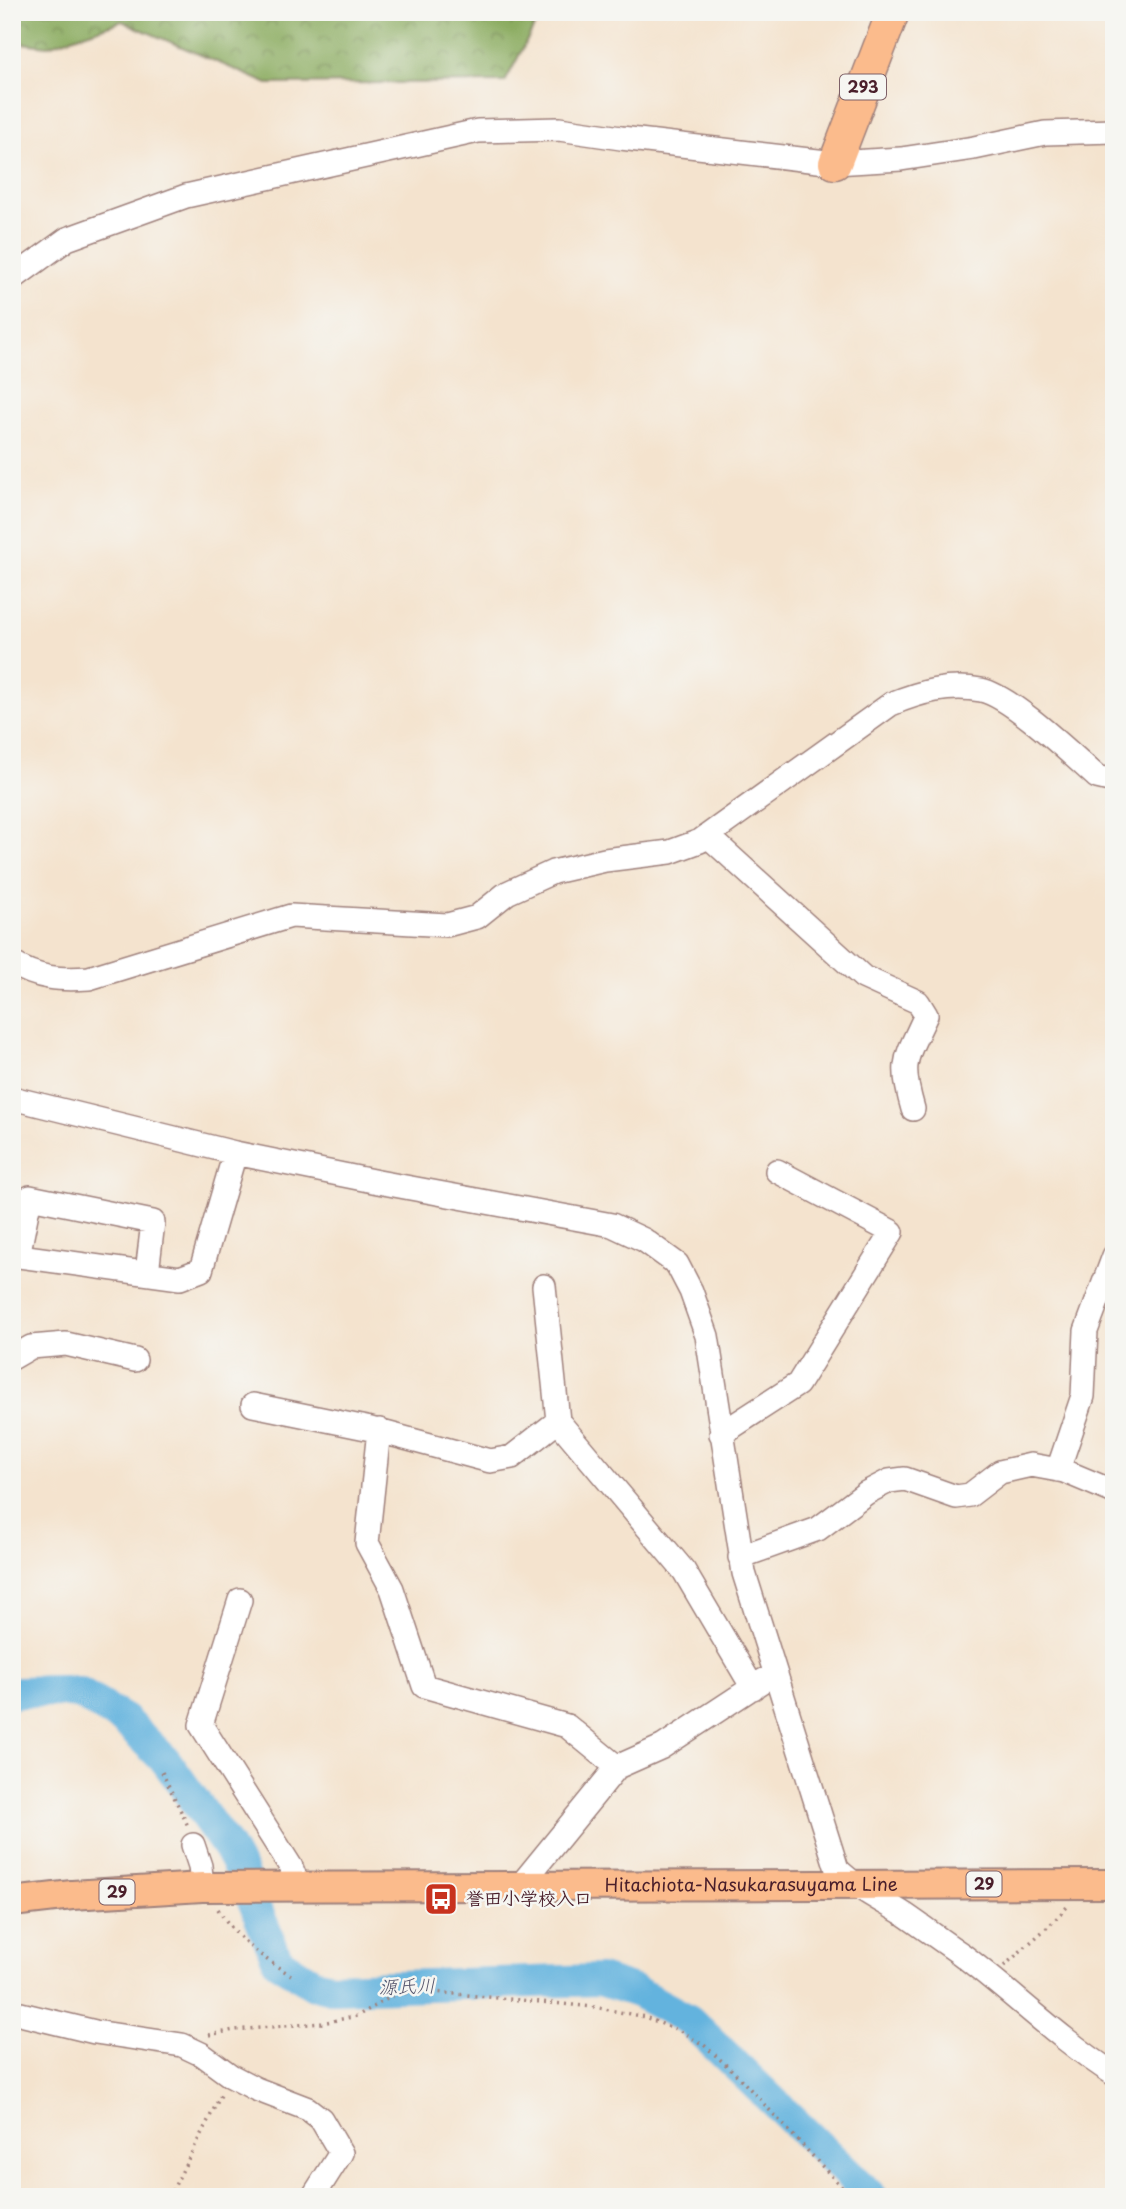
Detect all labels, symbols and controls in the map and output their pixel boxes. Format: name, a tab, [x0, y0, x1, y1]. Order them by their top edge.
road number: 293	[840, 74, 886, 100]
street label: Hitachiota-Nasukarasuyama Line	[605, 1870, 898, 1898]
road number: 29	[967, 1872, 1002, 1896]
road number: 29	[100, 1880, 134, 1904]
bus stop icon: 誉田小学校入口	[422, 1880, 460, 1918]
place label: 誉田小学校入口	[466, 1884, 592, 1911]
water label: 源氏川	[378, 1970, 436, 2000]

